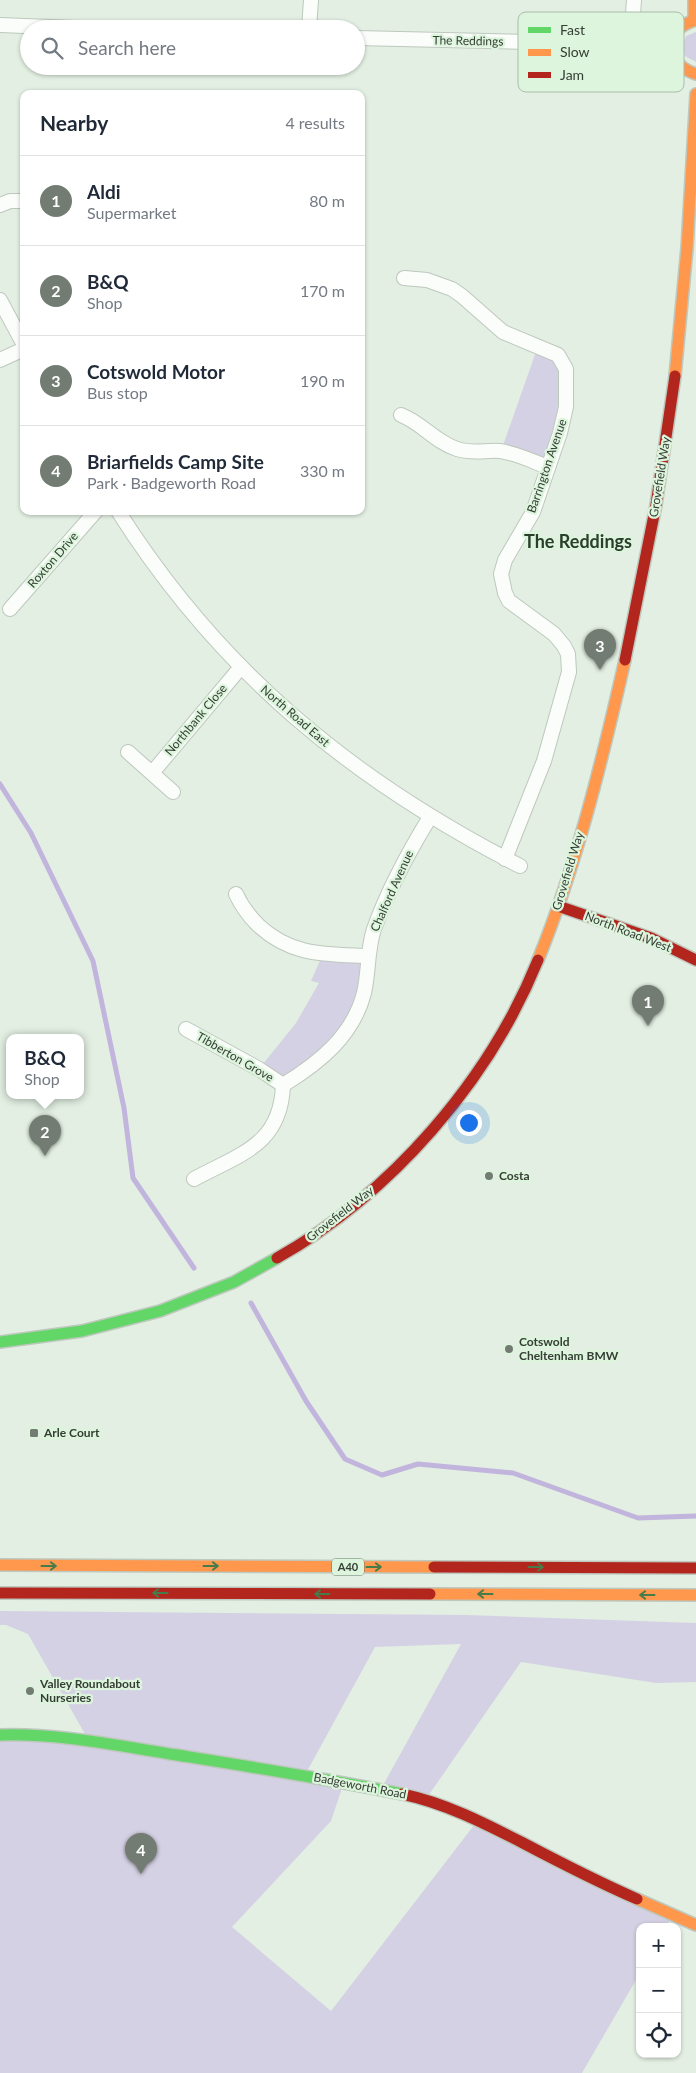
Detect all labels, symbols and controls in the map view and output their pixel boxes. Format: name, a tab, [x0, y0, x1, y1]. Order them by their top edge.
legend	[518, 12, 684, 92]
search box	[20, 20, 365, 75]
text: Fast	[560, 21, 585, 38]
street label: The Reddings	[432, 32, 504, 49]
icon: search	[38, 34, 66, 62]
text: Search here	[78, 36, 176, 59]
text: Slow	[560, 43, 590, 60]
text: Jam	[560, 66, 584, 83]
text: Nearby	[40, 110, 108, 135]
text: 4 results	[285, 113, 345, 132]
text: Aldi	[87, 180, 121, 203]
text: 1	[51, 191, 61, 210]
text: 80 m	[309, 191, 345, 210]
text: Supermarket	[87, 203, 176, 222]
text: B&Q	[87, 270, 129, 293]
text: 2	[51, 281, 61, 300]
text: 170 m	[300, 281, 345, 300]
text: Shop	[87, 293, 123, 312]
text: Cotswold Motor	[87, 360, 225, 383]
text: 3	[51, 371, 61, 390]
text: 190 m	[300, 371, 345, 390]
text: Bus stop	[87, 383, 148, 402]
street label: Barrington Avenue	[523, 417, 570, 515]
street label: Grovefield Way	[646, 435, 673, 518]
text: Briarfields Camp Site	[87, 450, 264, 473]
text: 4	[51, 461, 61, 480]
text: 330 m	[300, 461, 345, 480]
text: Park · Badgeworth Road	[87, 473, 256, 492]
street label: Roxton Drive	[24, 529, 81, 591]
district label: The Reddings	[524, 530, 632, 552]
pin: 3	[584, 629, 616, 670]
street label: Northbank Close	[161, 681, 230, 759]
street label: North Road East	[258, 682, 333, 750]
street label: Grovefield Way	[548, 829, 587, 912]
street label: Chalford Avenue	[367, 848, 416, 934]
street label: North Road West	[583, 908, 674, 955]
pin: 1	[632, 985, 664, 1026]
street label: Tibberton Grove	[194, 1028, 277, 1085]
popup	[6, 1034, 84, 1099]
text: B&Q	[24, 1046, 66, 1069]
text: Shop	[24, 1069, 60, 1088]
your location	[456, 1110, 482, 1136]
pin: 2	[29, 1115, 61, 1156]
place label: Costa	[499, 1168, 530, 1183]
marker: Costa	[483, 1170, 495, 1182]
street label: Grovefield Way	[303, 1182, 377, 1244]
place label: Cotswold Cheltenham BMW	[519, 1334, 619, 1363]
marker: Cotswold Cheltenham BMW	[503, 1343, 515, 1355]
place label: Arle Court	[43, 1425, 100, 1440]
marker: Arle Court	[28, 1427, 40, 1439]
road number: A40	[332, 1558, 364, 1575]
one-way arrow	[40, 1561, 56, 1571]
one-way arrow	[202, 1561, 219, 1571]
one-way arrow	[365, 1562, 381, 1572]
one-way arrow	[528, 1562, 544, 1572]
one-way arrow	[152, 1588, 168, 1598]
one-way arrow	[315, 1589, 331, 1599]
one-way arrow	[477, 1589, 494, 1599]
one-way arrow	[640, 1590, 656, 1600]
place label: Valley Roundabout Nurseries	[39, 1676, 141, 1705]
marker: Valley Roundabout Nurseries	[24, 1685, 36, 1697]
street label: Badgeworth Road	[313, 1769, 408, 1802]
pin: 4	[125, 1833, 157, 1874]
map controls	[636, 1923, 681, 2058]
button: +	[636, 1923, 681, 1968]
button: −	[636, 1968, 681, 2013]
button: locate	[636, 2013, 681, 2058]

